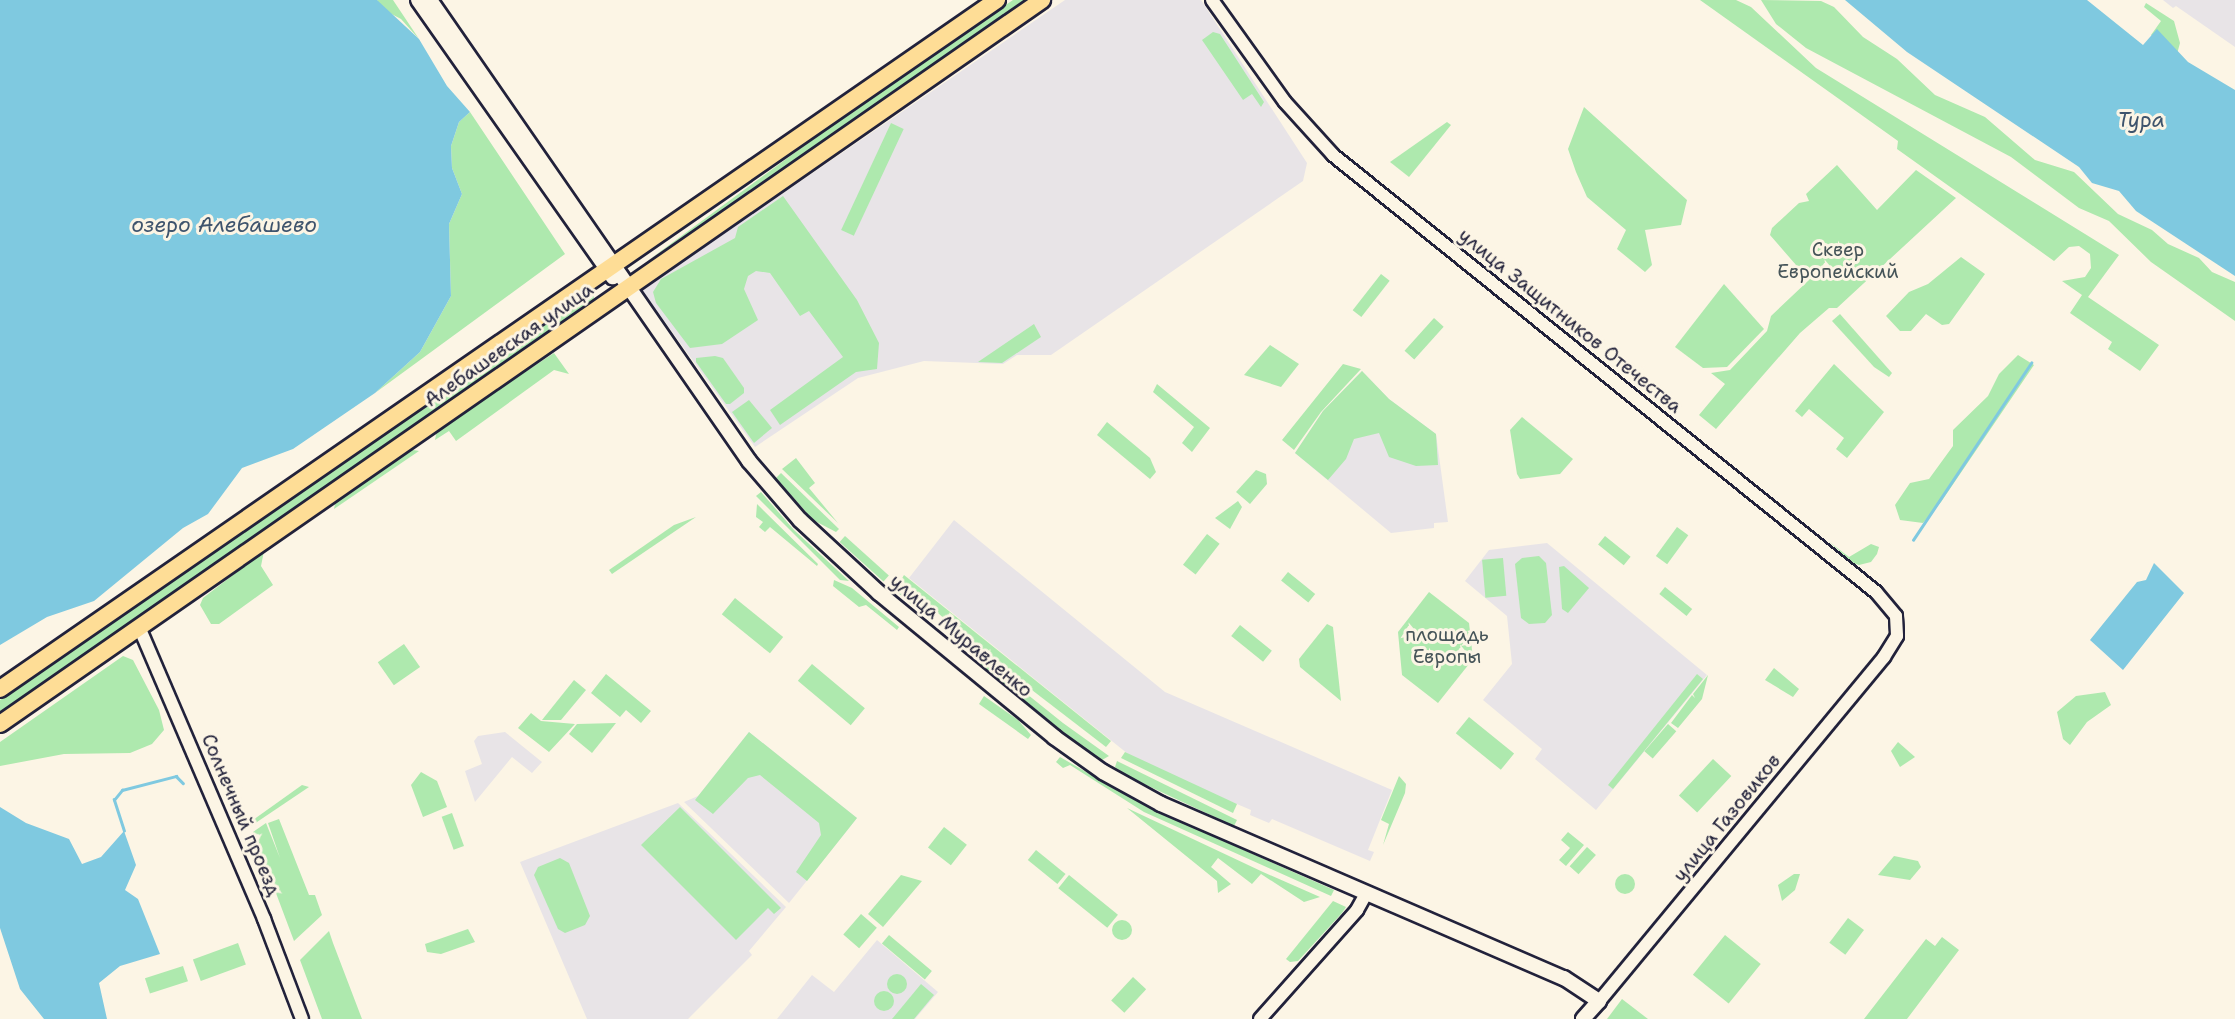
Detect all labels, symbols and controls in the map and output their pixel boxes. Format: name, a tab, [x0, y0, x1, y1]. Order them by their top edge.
water label: Тура	[2117, 107, 2165, 133]
water label: озеро Алебашево	[131, 212, 317, 238]
street label: улица Защитников Отечества	[1454, 224, 1686, 418]
park label: Сквер Европейский	[1777, 239, 1899, 283]
street label: Алебашевская улица	[420, 278, 598, 412]
street label: улица Муравленко	[885, 570, 1037, 702]
park label: площадь Европы	[1405, 624, 1489, 668]
street label: Солнечный проезд	[197, 731, 285, 899]
street label: улица Газовиков	[1669, 750, 1785, 886]

